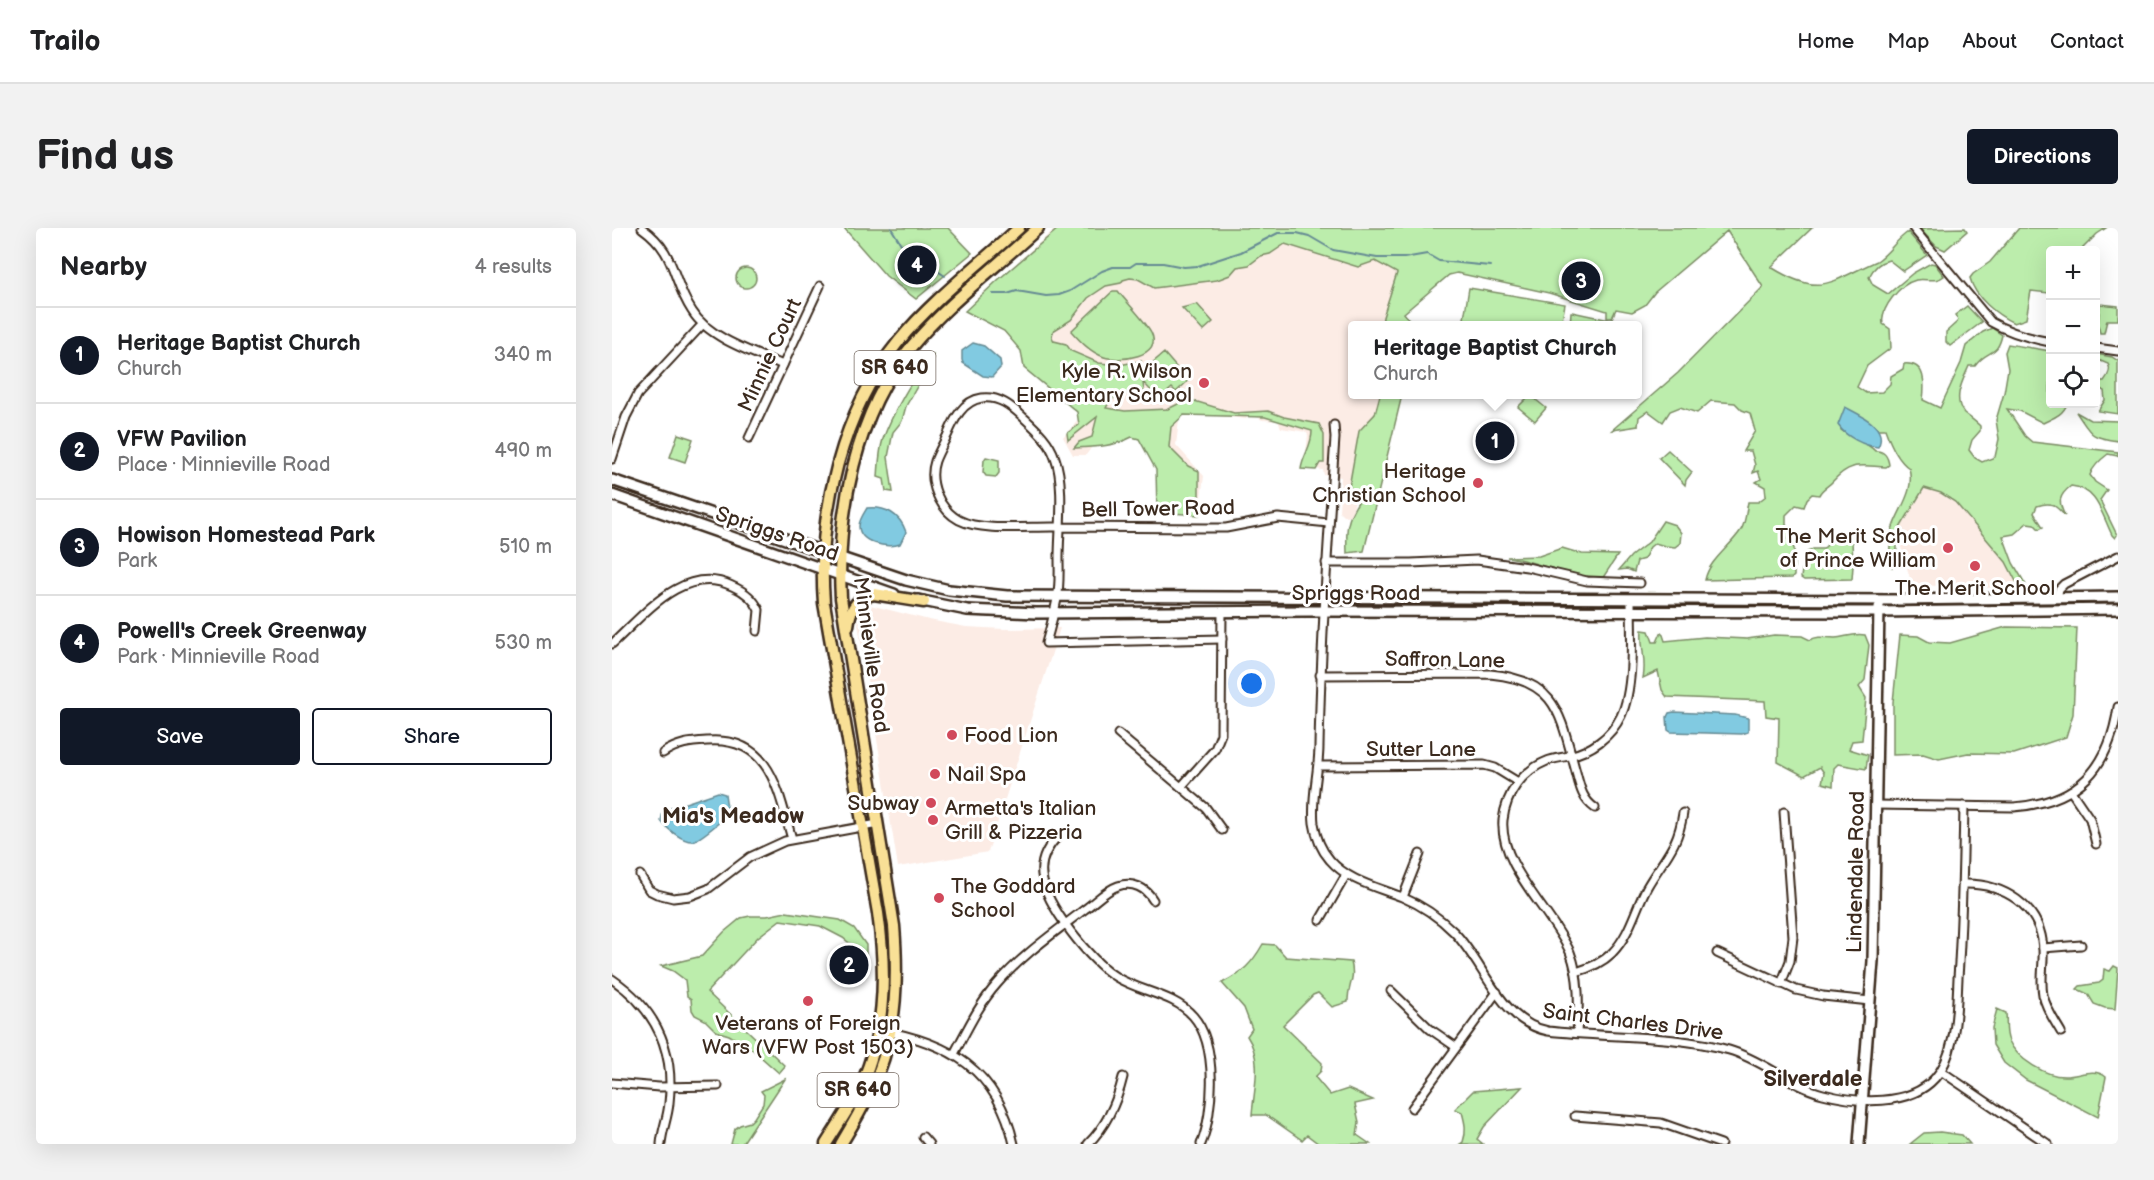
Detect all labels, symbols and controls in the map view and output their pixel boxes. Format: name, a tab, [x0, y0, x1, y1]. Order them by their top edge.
text: Trailo	[30, 25, 101, 58]
text: Home	[1797, 29, 1854, 54]
text: Map	[1887, 29, 1929, 54]
text: About	[1962, 29, 2017, 54]
text: Contact	[2050, 29, 2124, 54]
button: Directions	[1967, 129, 2118, 184]
text: Find us	[36, 131, 174, 182]
pin: 4	[898, 243, 936, 288]
map controls	[2046, 246, 2100, 408]
button: +	[2046, 246, 2100, 300]
text: Nearby	[60, 252, 147, 283]
text: 4 results	[474, 255, 552, 279]
pin: 3	[1562, 259, 1600, 304]
street label: Minnie Court	[733, 294, 807, 416]
button: −	[2046, 300, 2100, 354]
popup	[1348, 321, 1642, 399]
text: Heritage Baptist Church	[117, 330, 361, 357]
text: Heritage Baptist Church	[1373, 335, 1617, 362]
text: 1	[75, 343, 84, 367]
text: 340 m	[494, 343, 552, 367]
road number: SR 640	[854, 351, 936, 385]
button: locate	[2046, 354, 2100, 408]
text: Church	[117, 357, 182, 381]
place label: Kyle R. Wilson Elementary School	[1016, 359, 1192, 408]
text: Church	[1373, 362, 1438, 386]
marker: Kyle R. Wilson Elementary School	[1197, 376, 1211, 390]
pin: 1	[1476, 418, 1514, 464]
text: VFW Pavilion	[117, 426, 247, 453]
text: 2	[74, 439, 85, 463]
text: 490 m	[495, 439, 552, 463]
text: Place · Minnieville Road	[117, 453, 330, 477]
place label: Heritage Christian School	[1312, 459, 1466, 508]
marker: Heritage Christian School	[1471, 476, 1485, 490]
street label: Bell Tower Road	[1081, 495, 1235, 523]
street label: Spriggs Road	[712, 501, 842, 567]
text: Howison Homestead Park	[117, 522, 375, 549]
place label: The Merit School of Prince William	[1775, 524, 1936, 573]
text: 3	[74, 535, 85, 559]
text: 510 m	[499, 535, 552, 559]
marker: The Merit School of Prince William	[1941, 541, 1955, 555]
text: Park	[117, 549, 157, 573]
marker: The Merit School	[1968, 559, 1982, 573]
street label: Minnieville Road	[848, 575, 894, 735]
place label: The Merit School	[1895, 576, 2055, 601]
street label: Spriggs Road	[1292, 581, 1420, 606]
text: Powell's Creek Greenway	[117, 618, 367, 645]
text: 4	[74, 631, 85, 655]
text: 530 m	[495, 631, 552, 655]
text: Park · Minnieville Road	[117, 645, 320, 669]
street label: Saffron Lane	[1385, 646, 1505, 674]
your location	[1237, 669, 1266, 698]
button: Save	[60, 708, 300, 765]
button: Share	[312, 708, 552, 765]
place label: Food Lion	[964, 723, 1058, 748]
marker: Food Lion	[945, 728, 959, 742]
street label: Sutter Lane	[1366, 737, 1476, 762]
place label: Nail Spa	[947, 762, 1026, 787]
marker: Nail Spa	[928, 767, 942, 781]
place label: Subway	[848, 791, 920, 816]
street label: Lindendale Road	[1842, 791, 1870, 953]
marker: Subway	[924, 796, 938, 810]
place label: Armetta's Italian Grill & Pizzeria	[945, 796, 1096, 845]
district label: Mia's Meadow	[662, 803, 805, 830]
marker: Armetta's Italian Grill & Pizzeria	[926, 813, 940, 827]
place label: The Goddard School	[951, 874, 1076, 923]
marker: The Goddard School	[932, 891, 946, 905]
pin: 2	[830, 942, 868, 988]
marker: Veterans of Foreign Wars (VFW Post 1503)	[801, 994, 815, 1008]
street label: Saint Charles Drive	[1541, 999, 1725, 1045]
place label: Veterans of Foreign Wars (VFW Post 1503)	[702, 1011, 914, 1060]
district label: Silverdale	[1764, 1066, 1862, 1093]
road number: SR 640	[818, 1073, 898, 1107]

